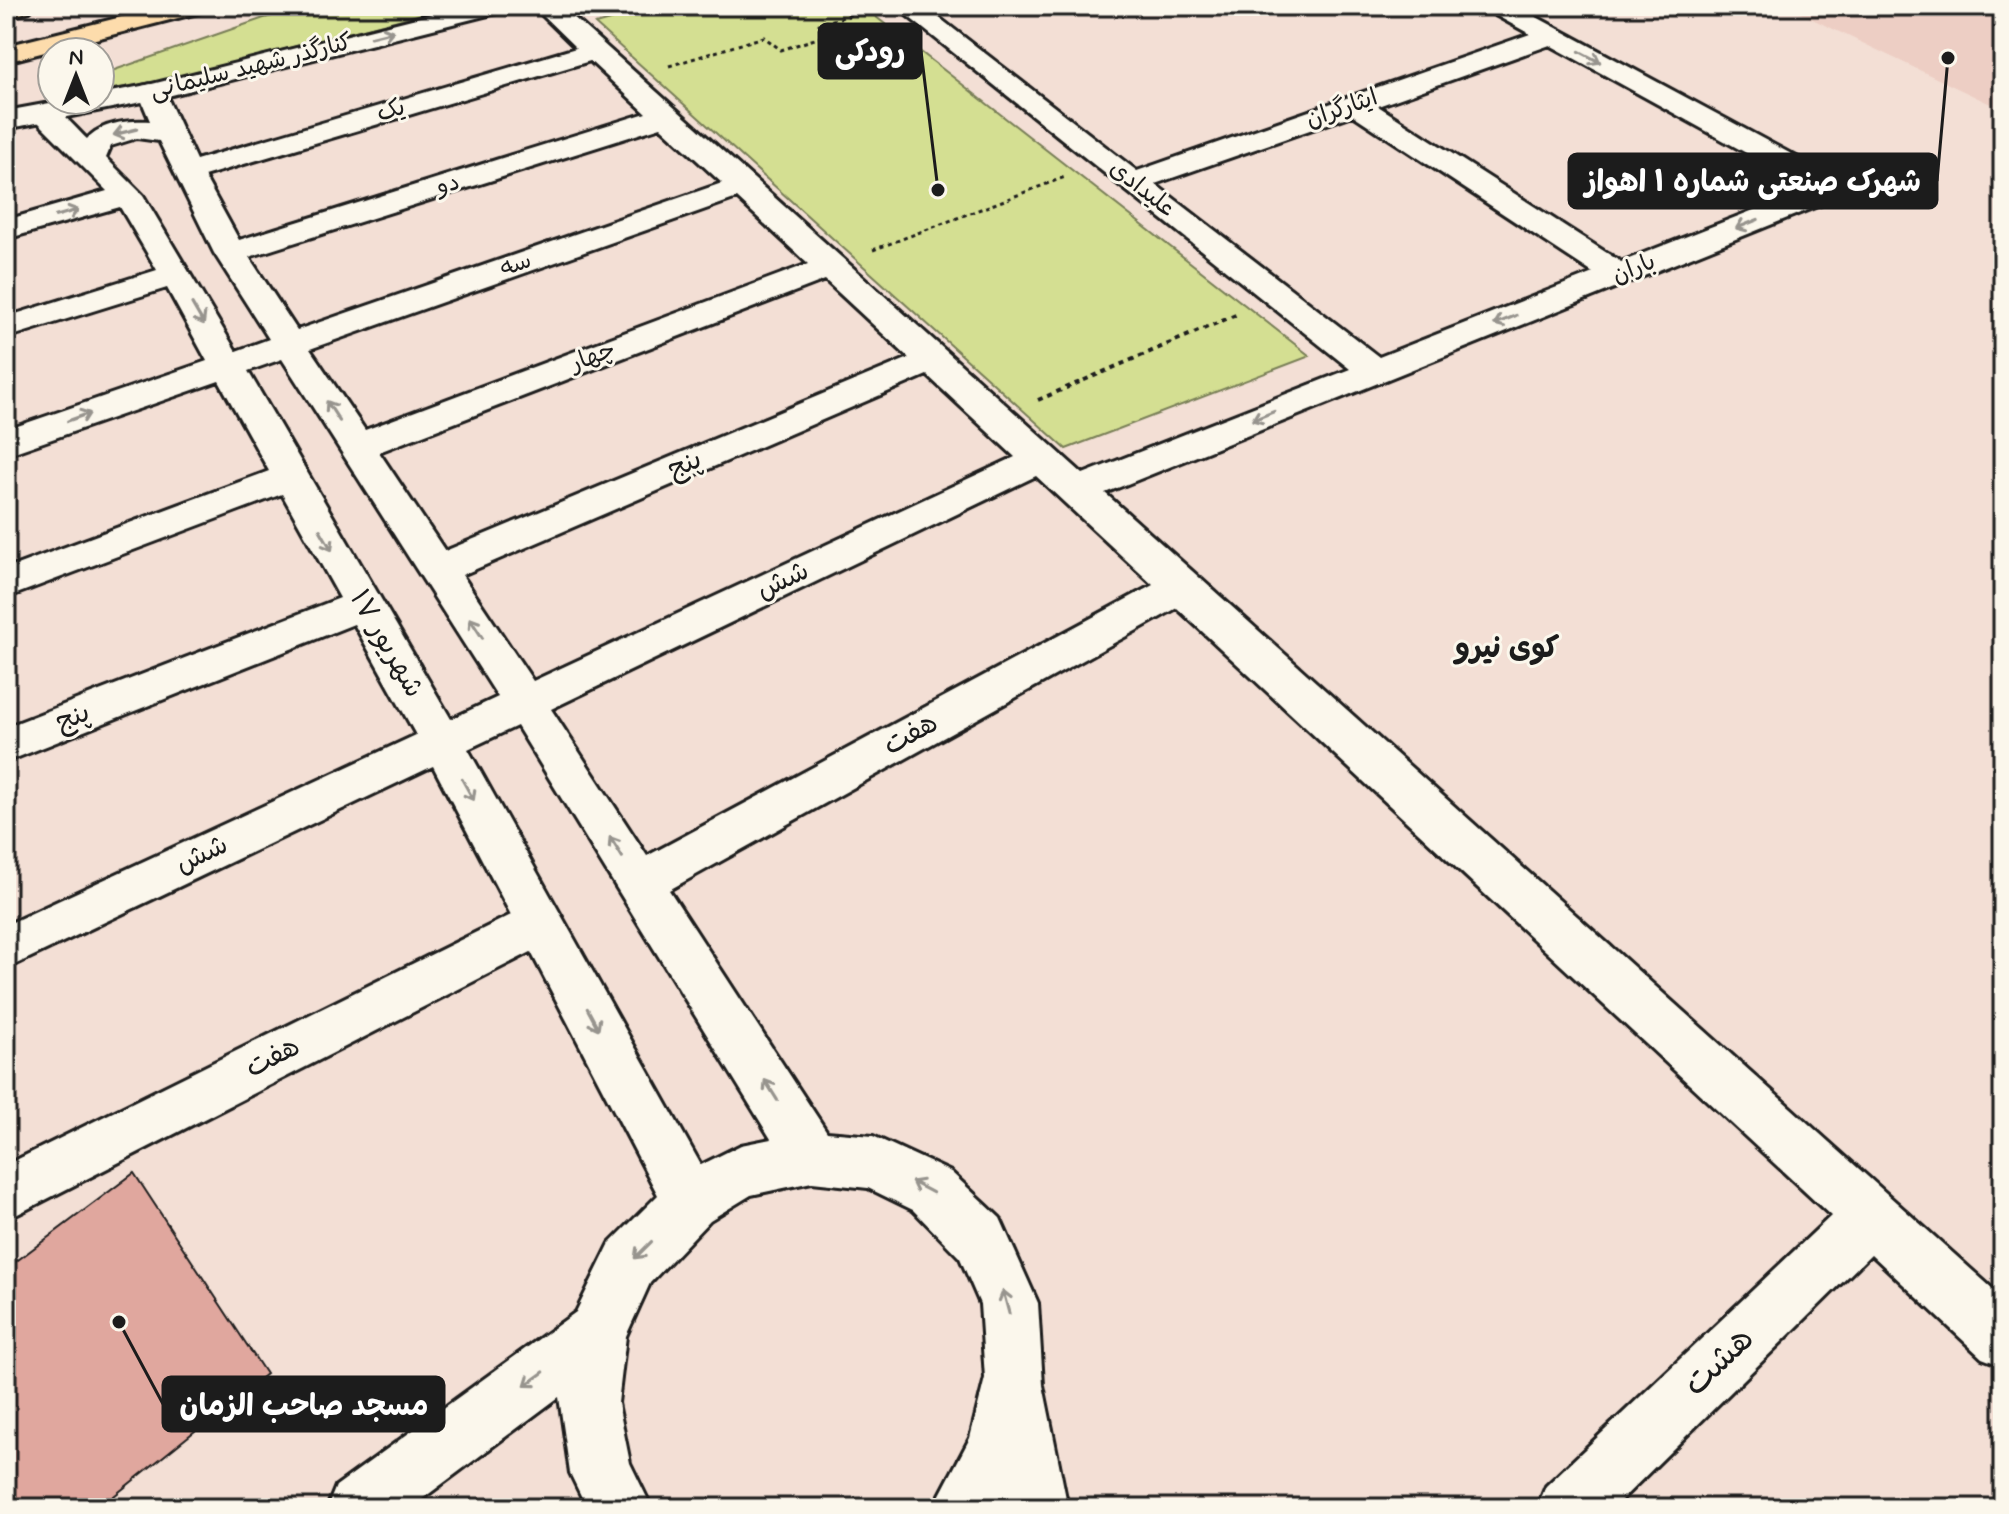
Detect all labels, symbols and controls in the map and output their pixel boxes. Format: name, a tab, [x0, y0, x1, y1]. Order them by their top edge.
callout: رودکی	[819, 24, 921, 78]
one-way arrow	[369, 26, 395, 41]
street label: کنارگذر شهید سلیمانی	[147, 27, 355, 107]
text: رودکی	[835, 33, 905, 72]
north arrow	[36, 36, 116, 116]
text: N	[69, 44, 83, 72]
one-way arrow	[1578, 49, 1601, 65]
street label: ایثارگران	[1302, 82, 1382, 136]
street label: یک	[373, 92, 409, 130]
one-way arrow	[113, 126, 139, 141]
street label: علیدادی	[1103, 153, 1181, 225]
callout: شهرک صنعتی شماره ۱ اهواز	[1569, 154, 1937, 208]
text: شهرک صنعتی شماره ۱ اهواز	[1582, 163, 1921, 202]
street label: دو	[431, 167, 463, 204]
one-way arrow	[54, 205, 80, 220]
one-way arrow	[1735, 218, 1760, 232]
street label: سه	[496, 245, 536, 285]
street label: باران	[1608, 246, 1660, 292]
one-way arrow	[190, 302, 206, 325]
one-way arrow	[1493, 314, 1518, 328]
street label: چهار	[564, 334, 620, 380]
one-way arrow	[324, 400, 340, 423]
one-way arrow	[67, 409, 91, 423]
one-way arrow	[1251, 410, 1276, 424]
street label: پنج	[662, 441, 708, 489]
one-way arrow	[318, 528, 334, 551]
street label: شش	[751, 553, 815, 609]
street label: ۱۷ شهریور	[340, 583, 432, 705]
one-way arrow	[467, 617, 483, 640]
district label: کوی نیرو	[1453, 629, 1560, 668]
street label: پنج	[51, 695, 95, 741]
street label: هفت	[877, 705, 945, 765]
one-way arrow	[461, 778, 477, 802]
street label: شش	[170, 827, 234, 883]
one-way arrow	[608, 836, 624, 859]
one-way arrow	[585, 1007, 601, 1030]
street label: هفت	[239, 1029, 307, 1087]
one-way arrow	[762, 1079, 778, 1102]
one-way arrow	[911, 1178, 935, 1194]
one-way arrow	[634, 1240, 653, 1259]
one-way arrow	[998, 1290, 1013, 1315]
street label: هشت	[1674, 1317, 1764, 1407]
one-way arrow	[524, 1371, 546, 1387]
callout: مسجد صاحب الزمان	[163, 1377, 444, 1431]
text: مسجد صاحب الزمان	[180, 1387, 428, 1426]

